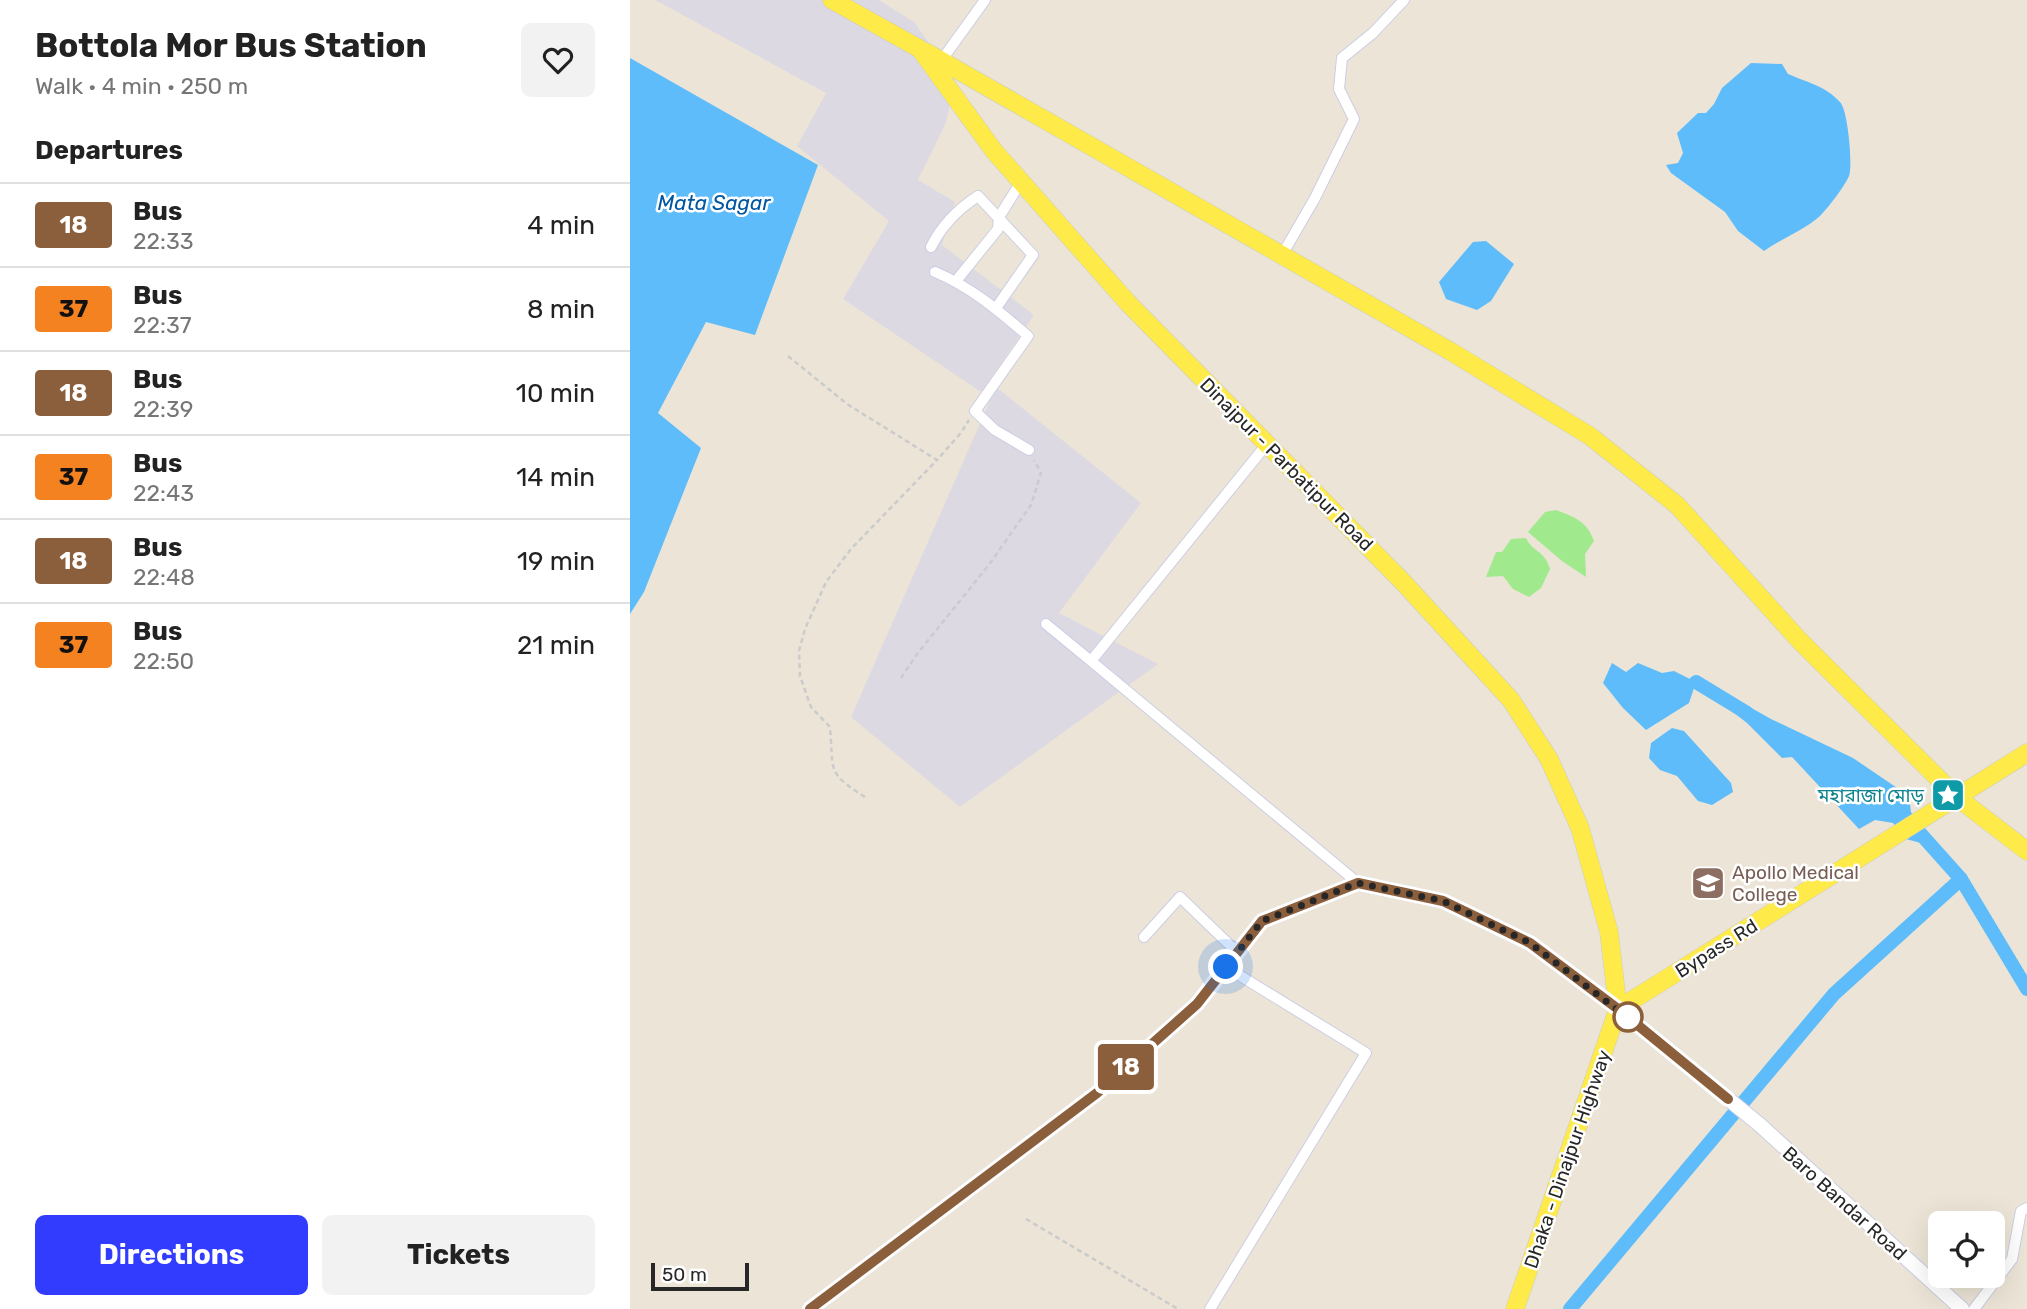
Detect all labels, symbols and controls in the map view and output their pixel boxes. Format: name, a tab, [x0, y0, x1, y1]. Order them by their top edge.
button: heart	[521, 23, 595, 97]
text: Bottola Mor Bus Station	[35, 26, 427, 65]
text: Walk · 4 min · 250 m	[35, 72, 248, 100]
text: Departures	[35, 135, 183, 166]
water label: Mata Sagar	[658, 190, 771, 215]
text: Bus	[133, 196, 182, 227]
text: 4 min	[527, 210, 595, 241]
text: 18	[59, 211, 88, 239]
text: 22:33	[133, 227, 194, 255]
text: Bus	[133, 280, 182, 311]
text: 8 min	[527, 294, 595, 325]
text: 37	[59, 295, 88, 323]
text: 22:37	[133, 311, 192, 339]
text: Bus	[133, 364, 182, 395]
street label: Dinajpur - Parbatipur Road	[1195, 373, 1378, 556]
text: 10 min	[516, 378, 595, 409]
text: 18	[59, 379, 88, 407]
text: 22:39	[133, 395, 193, 423]
text: Bus	[133, 448, 182, 479]
text: 14 min	[516, 462, 595, 493]
text: 37	[59, 463, 88, 491]
text: 22:43	[133, 479, 194, 507]
text: Bus	[133, 532, 182, 563]
text: 19 min	[517, 546, 595, 577]
text: 18	[59, 547, 88, 575]
text: 22:48	[133, 563, 195, 591]
text: Bus	[133, 616, 182, 647]
text: 21 min	[517, 630, 595, 661]
text: 37	[59, 631, 88, 659]
text: 22:50	[133, 647, 194, 675]
place icon: মহারাজা মোড়	[1929, 776, 1967, 814]
place label: মহারাজা মোড়	[1817, 784, 1924, 807]
place label: Apollo Medical College	[1732, 861, 1859, 906]
school or university icon: Apollo Medical College	[1689, 864, 1727, 902]
street label: Bypass Rd	[1671, 914, 1762, 983]
your location	[1208, 949, 1243, 984]
unlabelled marker	[1613, 1002, 1643, 1032]
line badge: 18	[1094, 1044, 1158, 1090]
street label: Dhaka - Dinajpur Highway	[1519, 1047, 1616, 1271]
text: 18	[1112, 1053, 1140, 1081]
street label: Baro Bandar Road	[1778, 1142, 1911, 1265]
map controls	[1928, 1211, 2005, 1288]
button: locate	[1928, 1211, 2005, 1288]
button: Directions	[35, 1215, 308, 1295]
button: Tickets	[322, 1215, 595, 1295]
scale bar	[651, 1260, 749, 1292]
text: 50 m	[662, 1263, 707, 1286]

